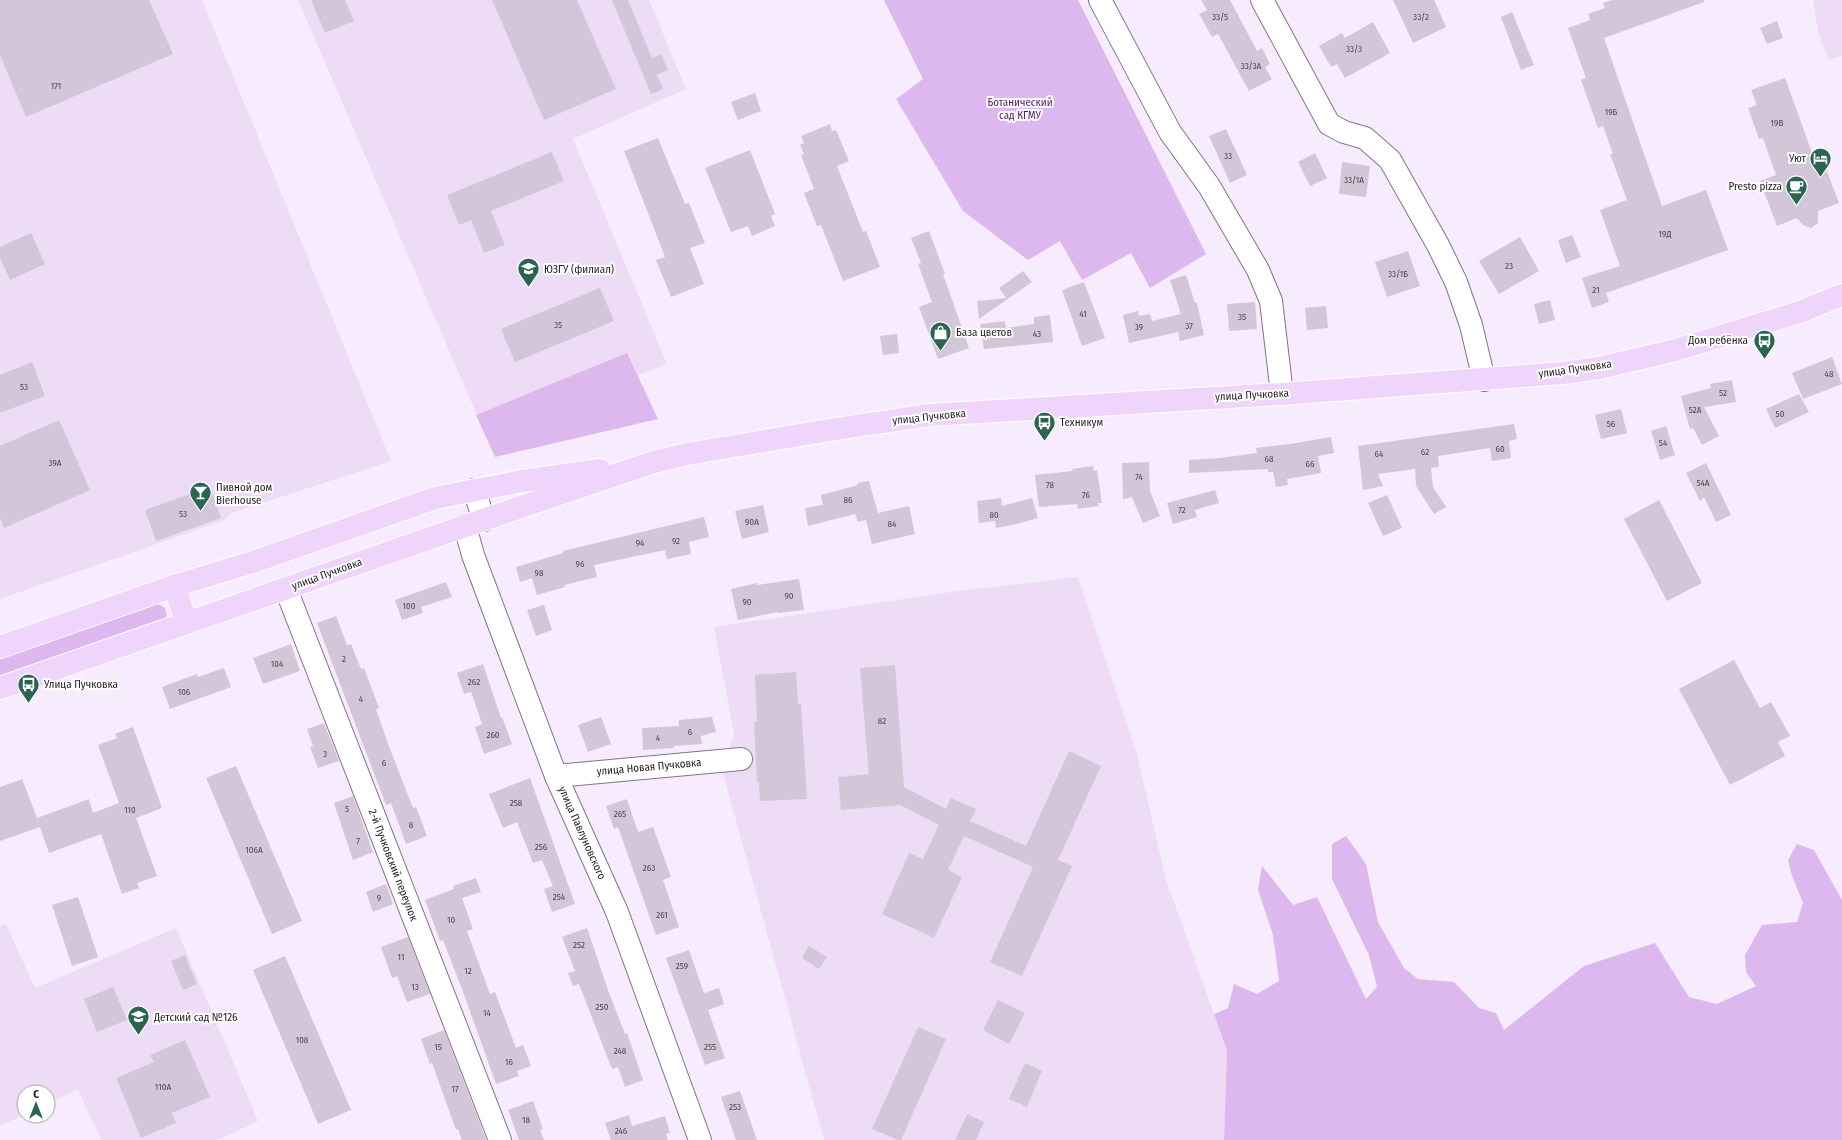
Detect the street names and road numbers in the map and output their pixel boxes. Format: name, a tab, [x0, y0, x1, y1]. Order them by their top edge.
street label: улица Пучковка	[1538, 357, 1612, 381]
street label: улица Пучковка	[1215, 387, 1289, 403]
street label: улица Пучковка	[892, 407, 966, 427]
street label: улица Пучковка	[290, 555, 364, 593]
street label: улица Новая Пучковка	[596, 756, 702, 778]
street label: улица Павлуновского	[556, 784, 608, 882]
street label: 2-й Пучковский переулок	[366, 807, 421, 924]

